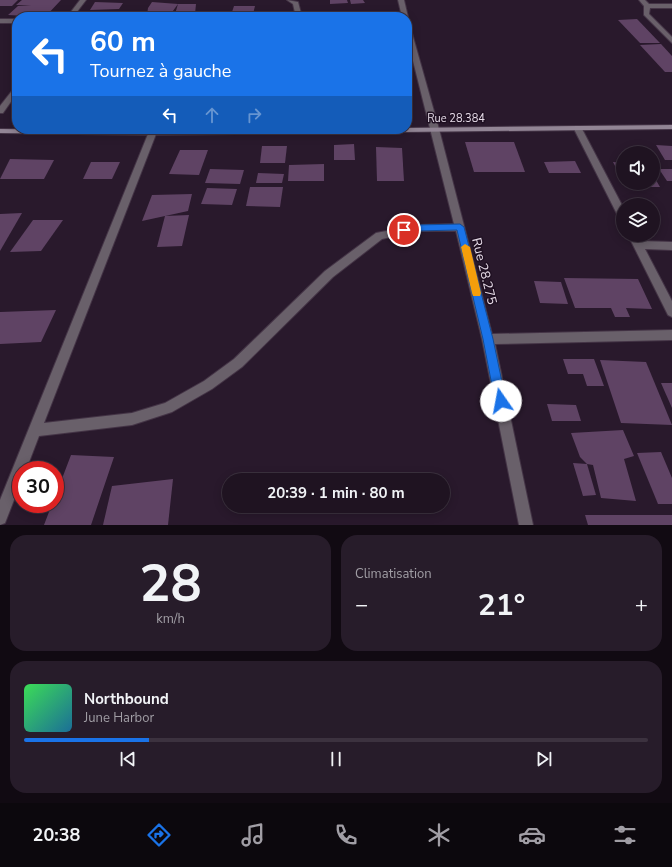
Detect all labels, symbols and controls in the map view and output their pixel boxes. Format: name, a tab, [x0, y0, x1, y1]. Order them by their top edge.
text: 60 m	[90, 23, 156, 61]
icon: left	[24, 28, 76, 80]
text: Tournez à gauche	[90, 59, 231, 83]
icon: left	[159, 104, 181, 126]
icon: ahead	[201, 104, 223, 126]
icon: right	[243, 104, 265, 126]
street label: Rue 28.384	[427, 111, 485, 126]
map controls	[616, 146, 660, 242]
button: sound	[616, 146, 660, 190]
button: layers	[616, 198, 660, 242]
pin	[387, 213, 421, 247]
icon: arrive	[393, 219, 415, 241]
street label: Rue 28.275	[467, 236, 501, 307]
position arrow	[480, 380, 522, 422]
speed limit sign: 30	[12, 461, 64, 513]
text: 20:39 · 1 min · 80 m	[267, 483, 405, 503]
text: 28	[139, 548, 202, 619]
text: Climatisation	[355, 565, 432, 583]
text: 21°	[478, 585, 525, 626]
text: −	[355, 590, 368, 620]
text: +	[635, 590, 648, 620]
text: km/h	[156, 610, 185, 628]
text: Northbound	[84, 689, 169, 709]
text: June Harbor	[84, 709, 154, 727]
icon: previous	[117, 748, 139, 770]
icon: pause	[325, 748, 347, 770]
icon: next	[533, 748, 555, 770]
icon: directions	[145, 821, 173, 849]
icon: music	[239, 821, 267, 849]
icon: phone	[332, 821, 360, 849]
icon: climate	[425, 821, 453, 849]
icon: car	[518, 821, 546, 849]
icon: filters	[611, 821, 639, 849]
text: 20:38	[33, 823, 80, 847]

